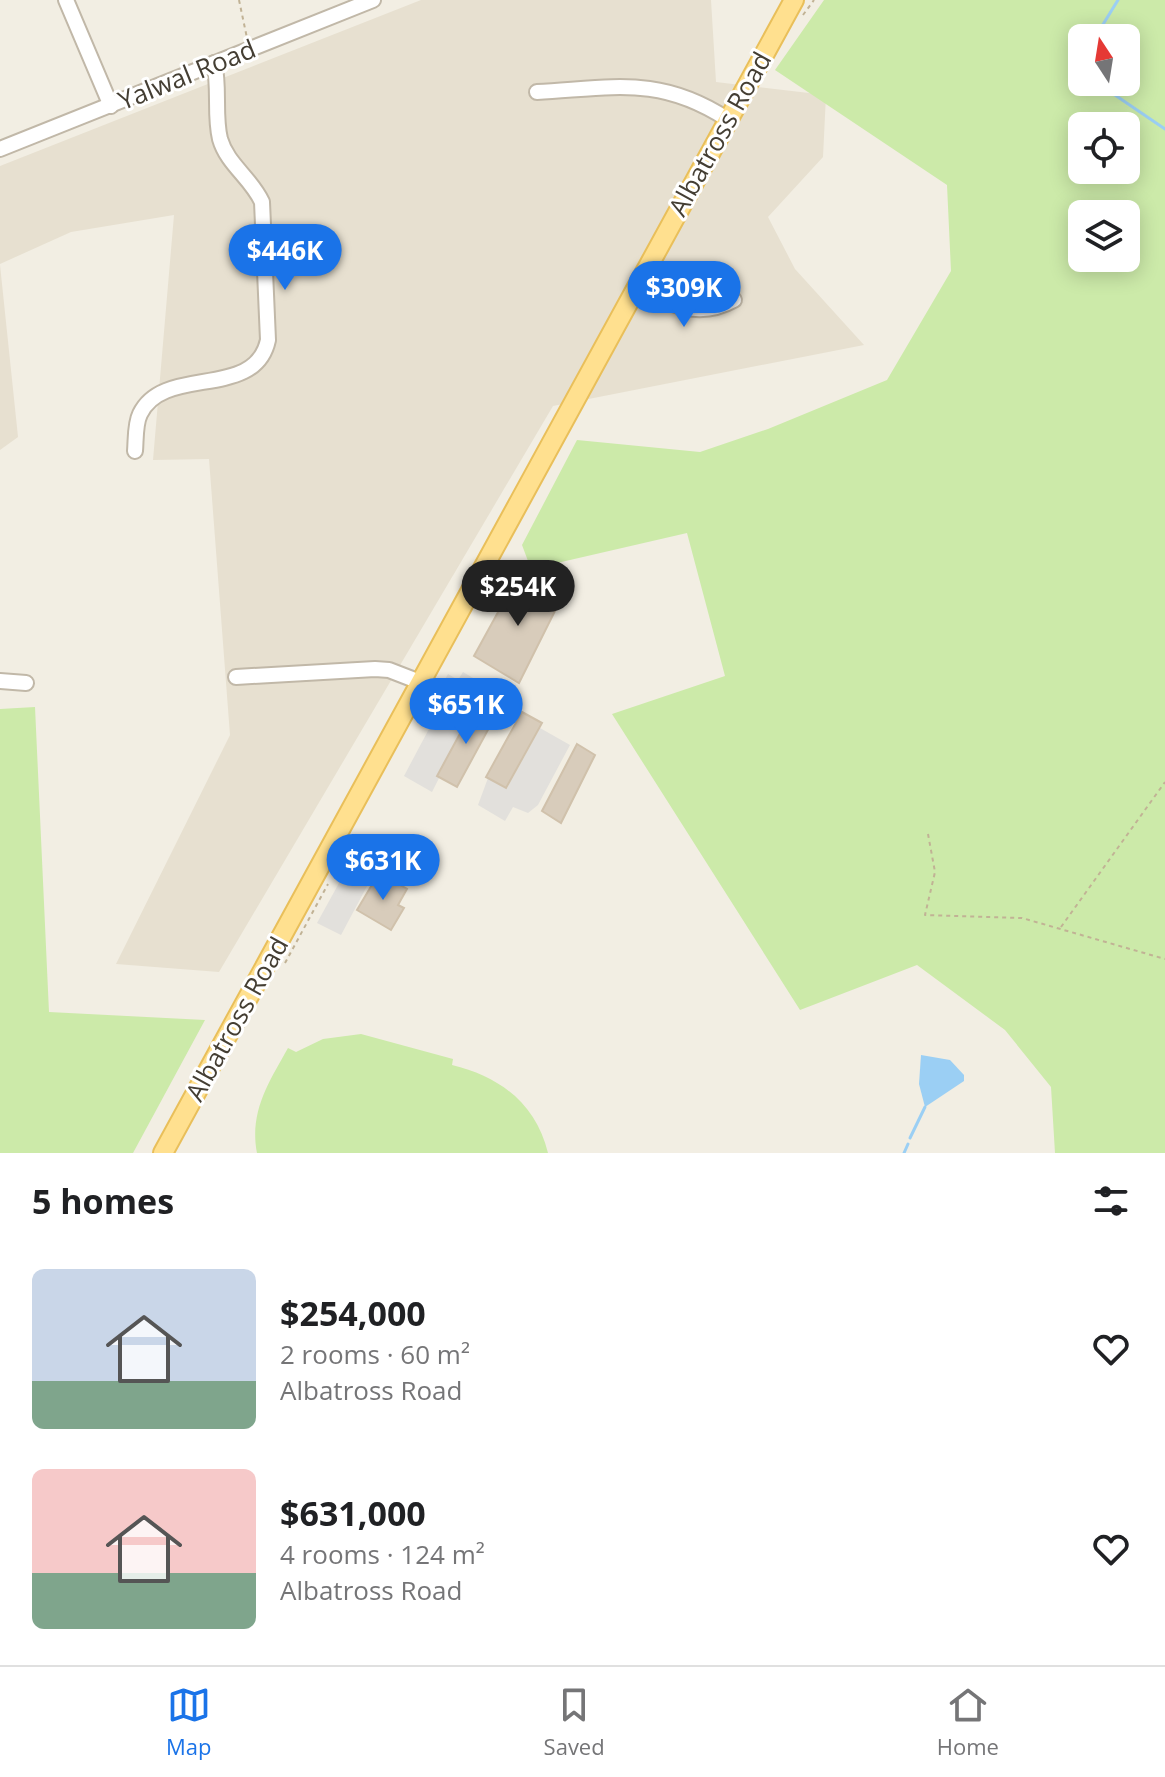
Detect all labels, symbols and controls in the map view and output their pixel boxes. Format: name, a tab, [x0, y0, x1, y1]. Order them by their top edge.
north arrow	[1068, 24, 1140, 96]
map controls	[1068, 24, 1140, 272]
street label: Yalwal Road	[112, 30, 261, 118]
street label: Albatross Road	[659, 45, 779, 222]
button: locate	[1068, 112, 1140, 184]
button: layers	[1068, 200, 1140, 272]
pin: $446K	[229, 224, 341, 292]
text: $446K	[247, 232, 323, 268]
pin: $309K	[628, 261, 740, 329]
text: $309K	[646, 269, 722, 305]
pin: $254K	[462, 560, 574, 628]
text: $254K	[480, 568, 556, 604]
pin: $651K	[410, 678, 522, 746]
text: $651K	[428, 686, 504, 722]
pin: $631K	[327, 834, 439, 902]
text: $631K	[345, 842, 421, 878]
street label: Albatross Road	[176, 930, 296, 1107]
text: 5 homes	[32, 1178, 174, 1224]
icon: filters	[1089, 1179, 1133, 1223]
text: $254,000	[280, 1290, 426, 1336]
icon: home	[96, 1301, 192, 1397]
icon: heart	[1089, 1327, 1133, 1371]
text: 2 rooms · 60 m²	[280, 1336, 470, 1372]
text: Albatross Road	[280, 1372, 462, 1408]
text: $631,000	[280, 1490, 426, 1536]
icon: home	[96, 1501, 192, 1597]
icon: heart	[1089, 1527, 1133, 1571]
text: 4 rooms · 124 m²	[280, 1536, 485, 1572]
text: Albatross Road	[280, 1572, 462, 1608]
tab: Map	[166, 1683, 212, 1761]
tab: Saved	[544, 1683, 605, 1761]
tab: Home	[937, 1683, 999, 1761]

